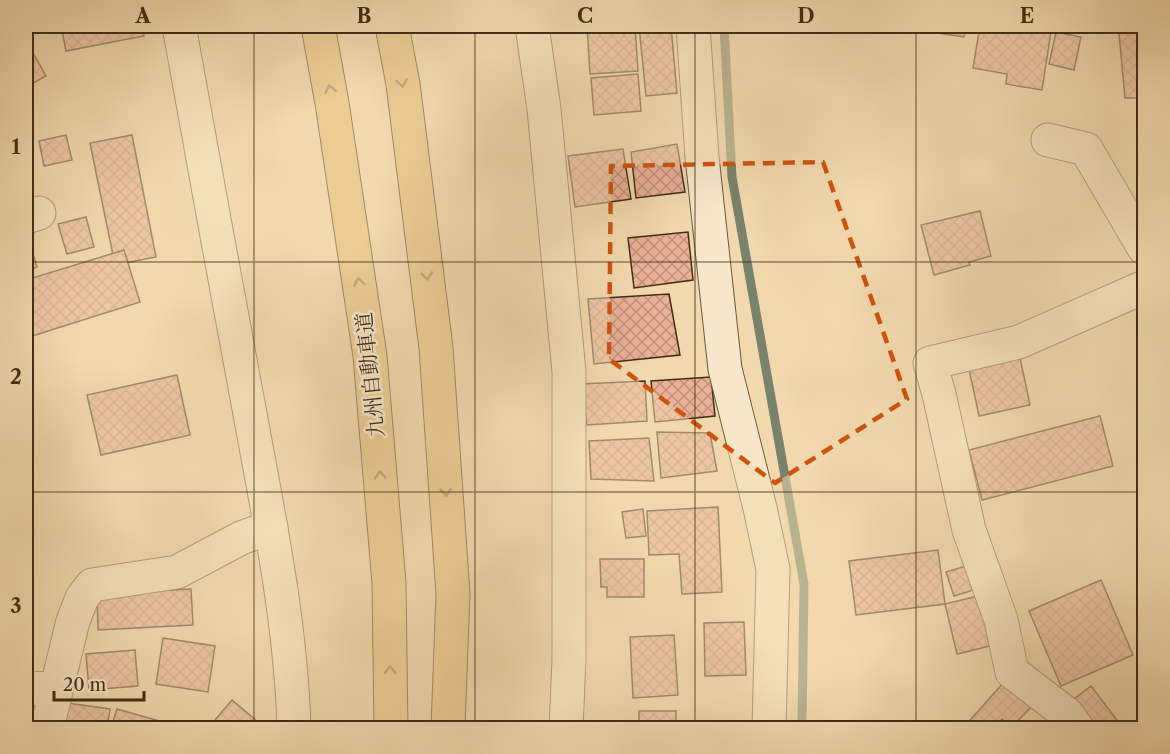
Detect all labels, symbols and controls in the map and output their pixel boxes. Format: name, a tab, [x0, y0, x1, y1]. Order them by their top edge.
text: A	[134, 4, 151, 28]
text: B	[357, 4, 372, 28]
text: C	[577, 4, 593, 28]
text: D	[797, 4, 815, 28]
text: E	[1020, 4, 1034, 28]
one-way arrow	[396, 78, 408, 88]
one-way arrow	[324, 84, 337, 94]
text: 1	[12, 135, 21, 159]
one-way arrow	[420, 272, 432, 281]
one-way arrow	[353, 277, 365, 286]
street label: 九州自動車道	[351, 311, 389, 439]
text: 2	[10, 365, 22, 389]
one-way arrow	[374, 471, 387, 480]
one-way arrow	[439, 487, 452, 496]
text: 3	[10, 594, 22, 618]
scale bar	[54, 664, 144, 702]
one-way arrow	[384, 666, 397, 675]
text: 20 m	[63, 674, 107, 696]

